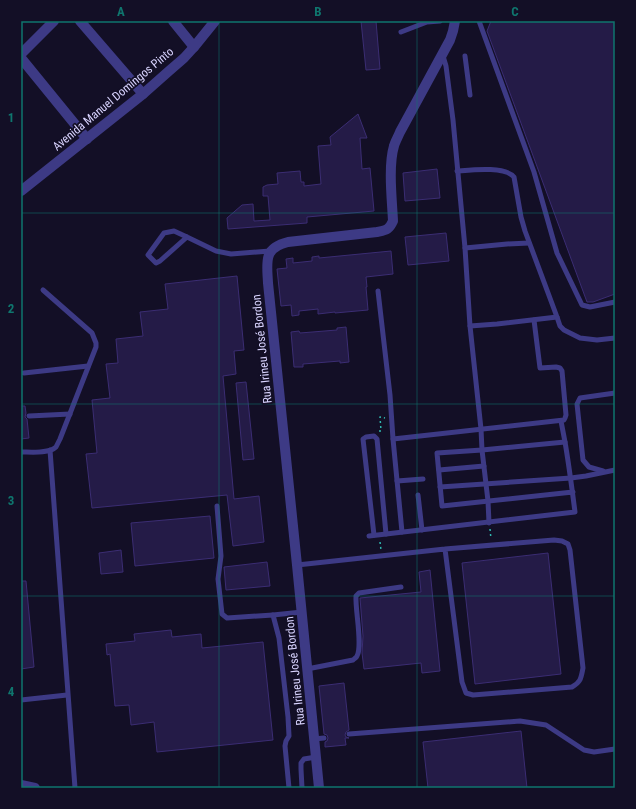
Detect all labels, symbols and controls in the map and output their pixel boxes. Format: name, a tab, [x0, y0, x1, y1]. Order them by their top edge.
text: A	[117, 4, 125, 19]
text: B	[314, 4, 322, 19]
text: C	[511, 4, 519, 19]
street label: Avenida Manuel Domingos Pinto	[50, 44, 176, 154]
text: 1	[8, 110, 14, 125]
street label: Rua Irineu José Bordon	[249, 294, 275, 404]
text: 2	[8, 301, 15, 316]
text: 3	[8, 493, 14, 508]
street label: Rua Irineu José Bordon	[282, 616, 308, 726]
text: 4	[8, 684, 15, 699]

